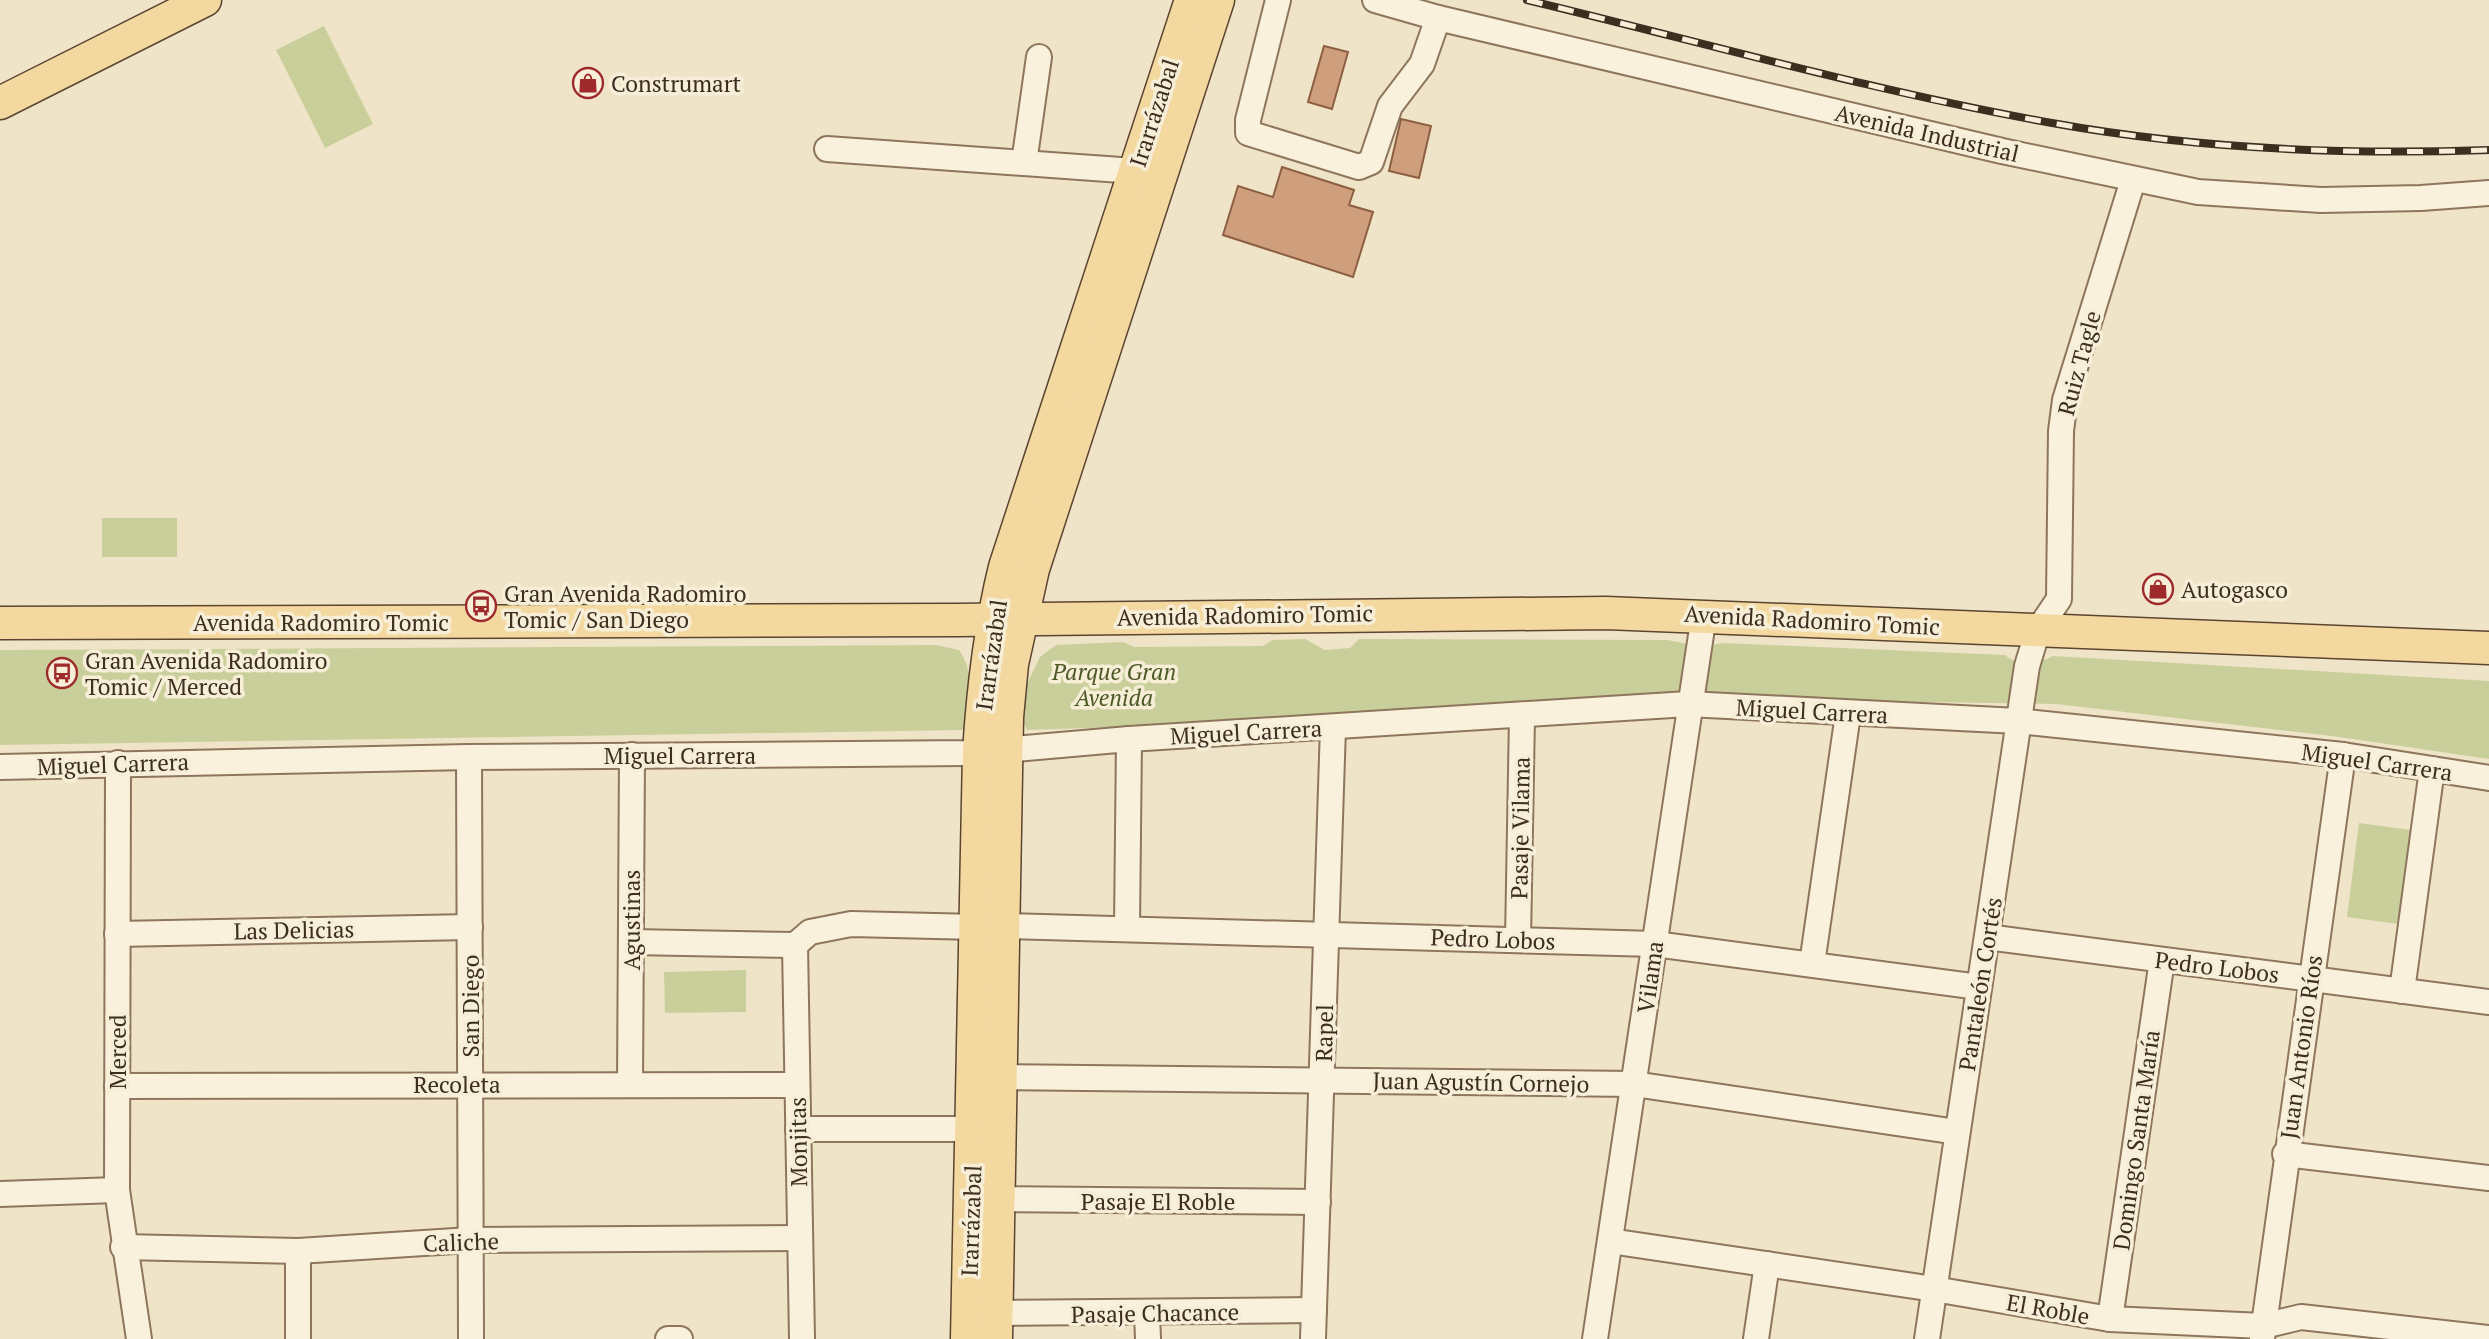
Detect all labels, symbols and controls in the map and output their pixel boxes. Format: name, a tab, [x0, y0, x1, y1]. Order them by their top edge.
street label: Irarrázabal	[1122, 55, 1186, 171]
shop icon: Construmart	[571, 66, 605, 100]
place label: Construmart	[611, 68, 741, 99]
street label: Avenida Industrial	[1832, 97, 2022, 169]
street label: Ruiz Tagle	[2050, 307, 2108, 419]
shop icon: Autogasco	[2141, 572, 2175, 606]
place label: Autogasco	[2181, 574, 2288, 605]
place label: Gran Avenida Radomiro Tomic / San Diego	[504, 578, 747, 635]
bus stop icon: Gran Avenida Radomiro Tomic / San Diego	[464, 589, 498, 623]
street label: Irarrázabal	[968, 597, 1014, 712]
street label: Avenida Radomiro Tomic	[1117, 597, 1373, 633]
street label: Avenida Radomiro Tomic	[1683, 598, 1941, 642]
street label: Avenida Radomiro Tomic	[193, 607, 449, 638]
place label: Gran Avenida Radomiro Tomic / Merced	[85, 645, 328, 702]
bus stop icon: Gran Avenida Radomiro Tomic / Merced	[45, 656, 79, 690]
park label: Parque Gran Avenida	[1051, 656, 1176, 713]
street label: Miguel Carrera	[1735, 692, 1889, 730]
street label: Miguel Carrera	[1169, 713, 1323, 751]
street label: Miguel Carrera	[2299, 736, 2455, 788]
street label: Miguel Carrera	[604, 740, 757, 771]
street label: Miguel Carrera	[36, 746, 190, 782]
street label: Pasaje Vilama	[1503, 756, 1537, 900]
street label: Agustinas	[616, 870, 647, 970]
street label: Pantaleón Cortés	[1951, 895, 2009, 1073]
street label: Las Delicias	[233, 913, 355, 947]
street label: Pedro Lobos	[1430, 921, 1556, 957]
street label: Vilama	[1630, 938, 1670, 1015]
street label: Pedro Lobos	[2153, 944, 2281, 990]
street label: Juan Antonio Ríos	[2273, 953, 2329, 1141]
street label: San Diego	[455, 955, 486, 1057]
street label: Rapel	[1308, 1004, 1340, 1062]
street label: Merced	[102, 1014, 133, 1089]
street label: Domingo Santa María	[2105, 1027, 2167, 1252]
street label: Juan Agustín Cornejo	[1372, 1065, 1590, 1099]
street label: Recoleta	[413, 1069, 501, 1100]
street label: Monjitas	[782, 1097, 814, 1187]
street label: Irarrázabal	[954, 1165, 988, 1277]
street label: Pasaje El Roble	[1081, 1186, 1235, 1217]
street label: Caliche	[422, 1225, 500, 1259]
street label: El Roble	[2004, 1286, 2092, 1332]
street label: Pasaje Chacance	[1071, 1296, 1239, 1330]

